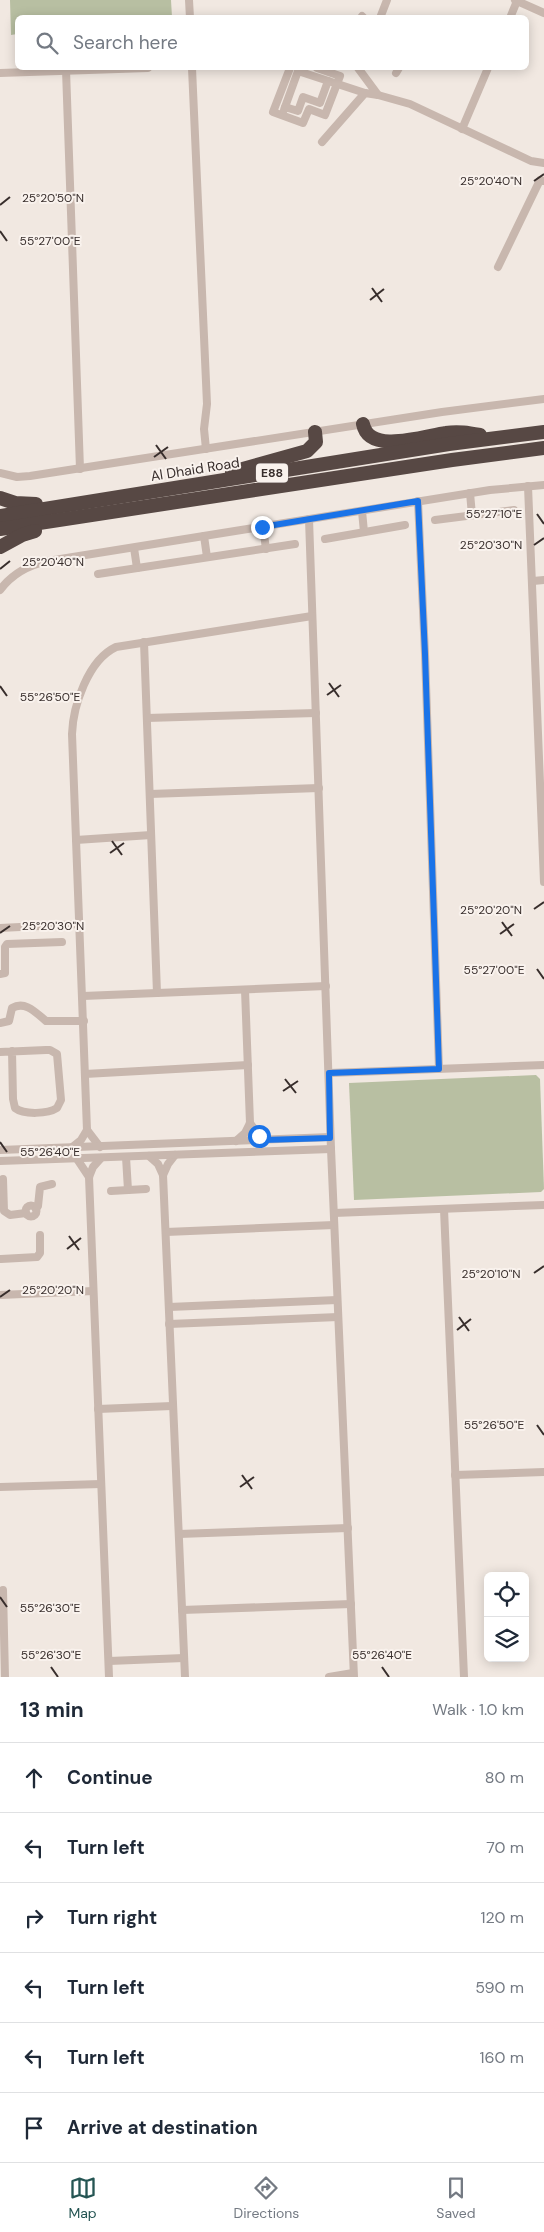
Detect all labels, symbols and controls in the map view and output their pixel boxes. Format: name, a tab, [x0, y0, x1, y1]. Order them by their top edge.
search box	[15, 15, 529, 70]
icon: search	[33, 29, 61, 57]
text: Search here	[73, 30, 178, 55]
text: 25°20'40"N	[460, 173, 522, 189]
text: 25°20'50"N	[22, 190, 84, 206]
text: 55°27'00"E	[20, 233, 81, 249]
street label: Al Dhaid Road	[149, 453, 241, 485]
road number: E88	[256, 463, 288, 482]
text: 55°27'10"E	[466, 506, 522, 522]
route end	[251, 516, 274, 539]
text: 25°20'30"N	[460, 537, 522, 553]
text: 25°20'40"N	[22, 554, 84, 570]
text: 55°26'50"E	[20, 689, 80, 705]
text: 25°20'20"N	[460, 902, 522, 918]
text: 25°20'30"N	[22, 918, 84, 934]
text: 55°27'00"E	[464, 962, 525, 978]
route start	[248, 1125, 271, 1148]
text: 55°26'40"E	[20, 1144, 80, 1160]
text: 25°20'10"N	[462, 1266, 521, 1282]
text: 25°20'20"N	[22, 1282, 84, 1298]
text: 55°26'50"E	[464, 1417, 524, 1433]
map controls	[484, 1572, 529, 1662]
button: locate	[484, 1572, 529, 1617]
text: 55°26'30"E	[20, 1600, 81, 1616]
button: layers	[484, 1617, 529, 1662]
text: 55°26'30"E	[21, 1647, 82, 1663]
text: 55°26'40"E	[352, 1647, 412, 1663]
text: 13 min	[20, 1696, 84, 1724]
text: Walk · 1.0 km	[432, 1699, 524, 1720]
icon: ahead	[20, 1764, 48, 1792]
text: Continue	[67, 1765, 153, 1790]
text: 80 m	[485, 1767, 524, 1788]
icon: left	[20, 1834, 48, 1862]
text: Turn left	[67, 1835, 145, 1860]
text: 70 m	[486, 1837, 524, 1858]
icon: right	[20, 1904, 48, 1932]
text: Turn right	[67, 1905, 157, 1930]
text: 120 m	[480, 1907, 524, 1928]
icon: left	[20, 1974, 48, 2002]
text: Turn left	[67, 1975, 145, 2000]
text: 590 m	[475, 1977, 524, 1998]
icon: left	[20, 2044, 48, 2072]
text: Turn left	[67, 2045, 145, 2070]
text: 160 m	[480, 2047, 524, 2068]
icon: arrive	[20, 2114, 48, 2142]
text: Arrive at destination	[67, 2115, 258, 2140]
tab: Map	[68, 2174, 97, 2222]
tab: Directions	[234, 2174, 299, 2222]
tab: Saved	[436, 2174, 476, 2222]

